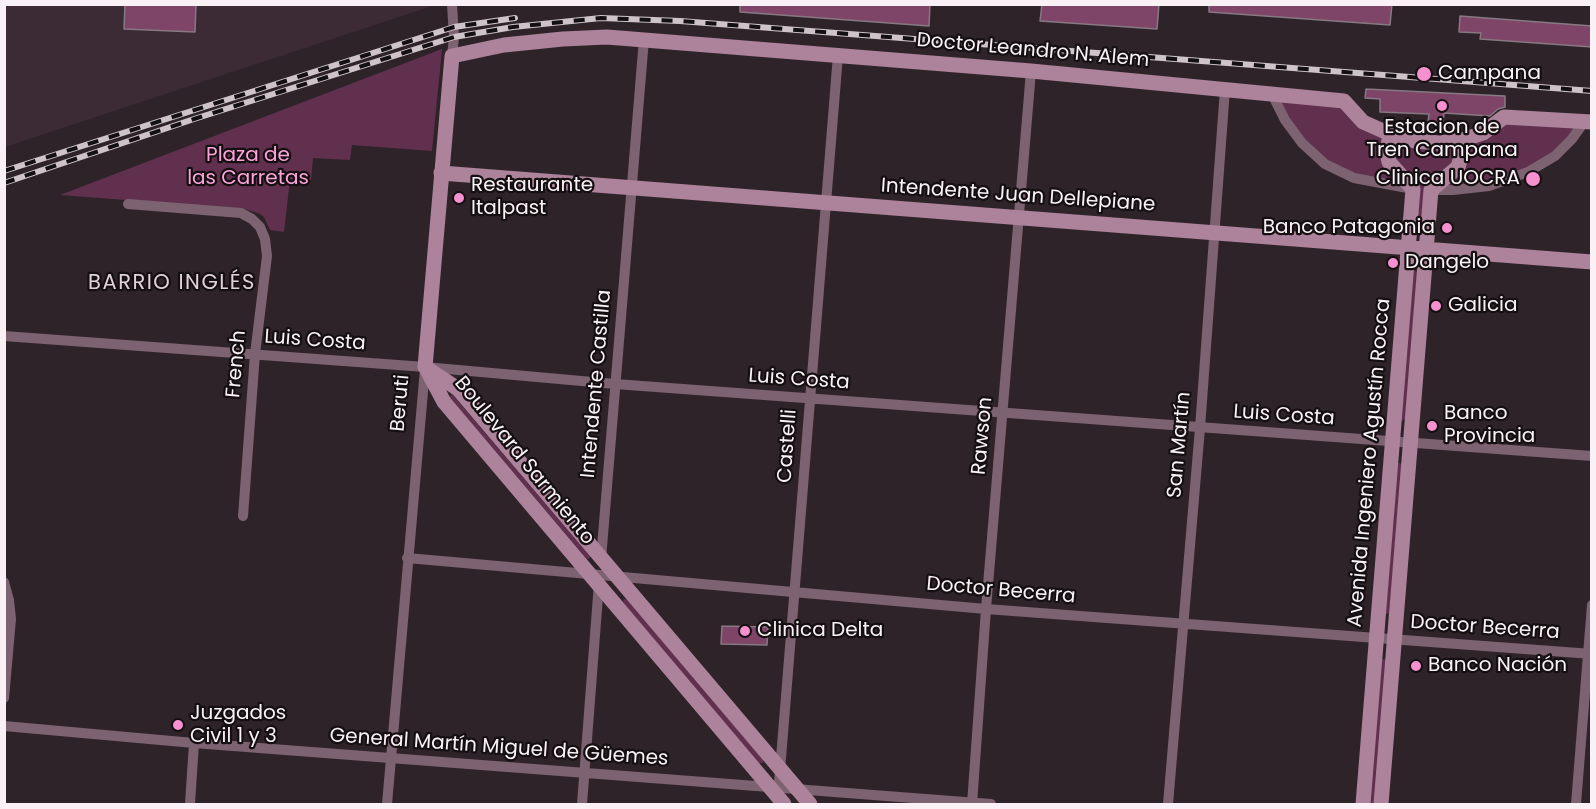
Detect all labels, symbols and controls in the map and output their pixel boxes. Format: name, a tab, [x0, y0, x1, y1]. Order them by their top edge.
street label: Doctor Leandro N. Alem	[916, 29, 1150, 73]
place label: Campana	[1438, 62, 1541, 86]
marker: Campana	[1415, 65, 1433, 83]
marker: Estacion de Tren Campana	[1435, 99, 1449, 113]
place label: Estacion de Tren Campana	[1366, 116, 1518, 163]
park label: Plaza de las Carretas	[187, 144, 309, 191]
place label: Clinica UOCRA	[1376, 167, 1520, 191]
marker: Clinica UOCRA	[1524, 170, 1542, 188]
place label: Restaurante Italpast	[471, 174, 593, 221]
street label: Intendente Juan Dellepiane	[880, 174, 1156, 218]
marker: Restaurante Italpast	[452, 191, 466, 205]
place label: Banco Patagonia	[1263, 216, 1435, 240]
marker: Banco Patagonia	[1440, 221, 1454, 235]
place label: Dangelo	[1405, 251, 1489, 275]
marker: Dangelo	[1386, 256, 1400, 270]
district label: BARRIO INGLÉS	[88, 271, 256, 297]
street label: Intendente Castilla	[577, 289, 617, 479]
place label: Galicia	[1448, 294, 1517, 318]
street label: Avenida Ingeniero Agustín Rocca	[1344, 298, 1396, 628]
marker: Galicia	[1429, 299, 1443, 313]
street label: Luis Costa	[263, 325, 367, 357]
street label: French	[222, 329, 252, 399]
street label: Luis Costa	[747, 364, 851, 396]
street label: Boulevard Sarmiento	[449, 372, 599, 550]
street label: Beruti	[387, 374, 415, 432]
street label: San Martín	[1163, 391, 1197, 499]
street label: Rawson	[968, 396, 998, 476]
street label: Luis Costa	[1232, 400, 1336, 432]
place label: Banco Provincia	[1444, 402, 1535, 449]
street label: Castelli	[773, 408, 803, 484]
marker: Banco Provincia	[1425, 419, 1439, 433]
street label: Doctor Becerra	[925, 573, 1077, 609]
street label: Doctor Becerra	[1410, 611, 1560, 645]
place label: Clinica Delta	[757, 619, 883, 643]
marker: Clinica Delta	[738, 624, 752, 638]
place label: Banco Nación	[1428, 654, 1567, 678]
marker: Banco Nación	[1409, 659, 1423, 673]
place label: Juzgados Civil 1 y 3	[190, 702, 286, 749]
marker: Juzgados Civil 1 y 3	[171, 718, 185, 732]
street label: General Martín Miguel de Güemes	[329, 724, 669, 772]

